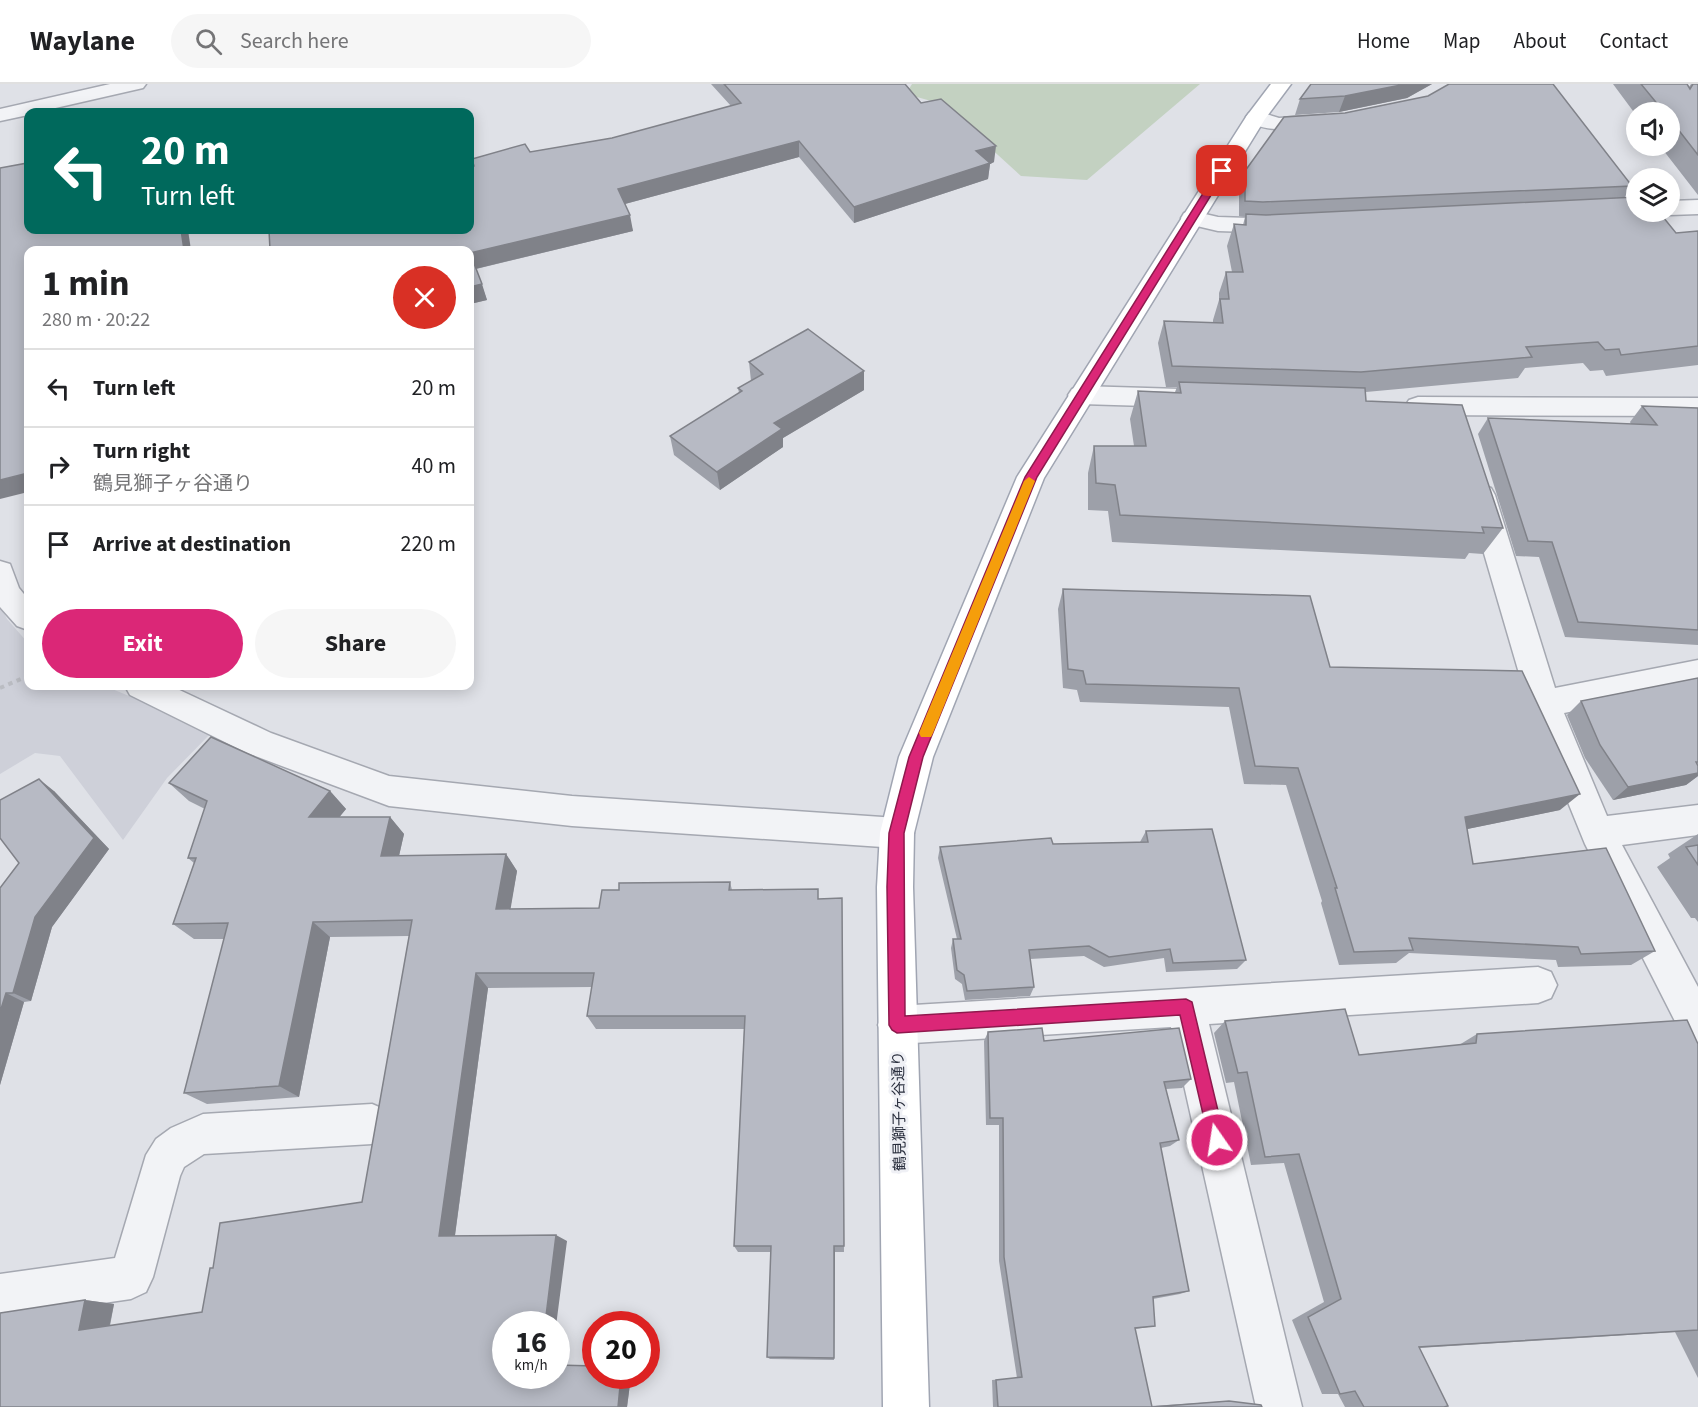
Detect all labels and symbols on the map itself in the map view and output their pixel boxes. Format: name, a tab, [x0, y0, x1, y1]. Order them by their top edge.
pin	[1196, 145, 1247, 196]
street label: 鶴見獅子ヶ谷通り	[888, 1051, 911, 1171]
position arrow	[1185, 1108, 1249, 1172]
speed limit sign: 20	[582, 1311, 660, 1389]

